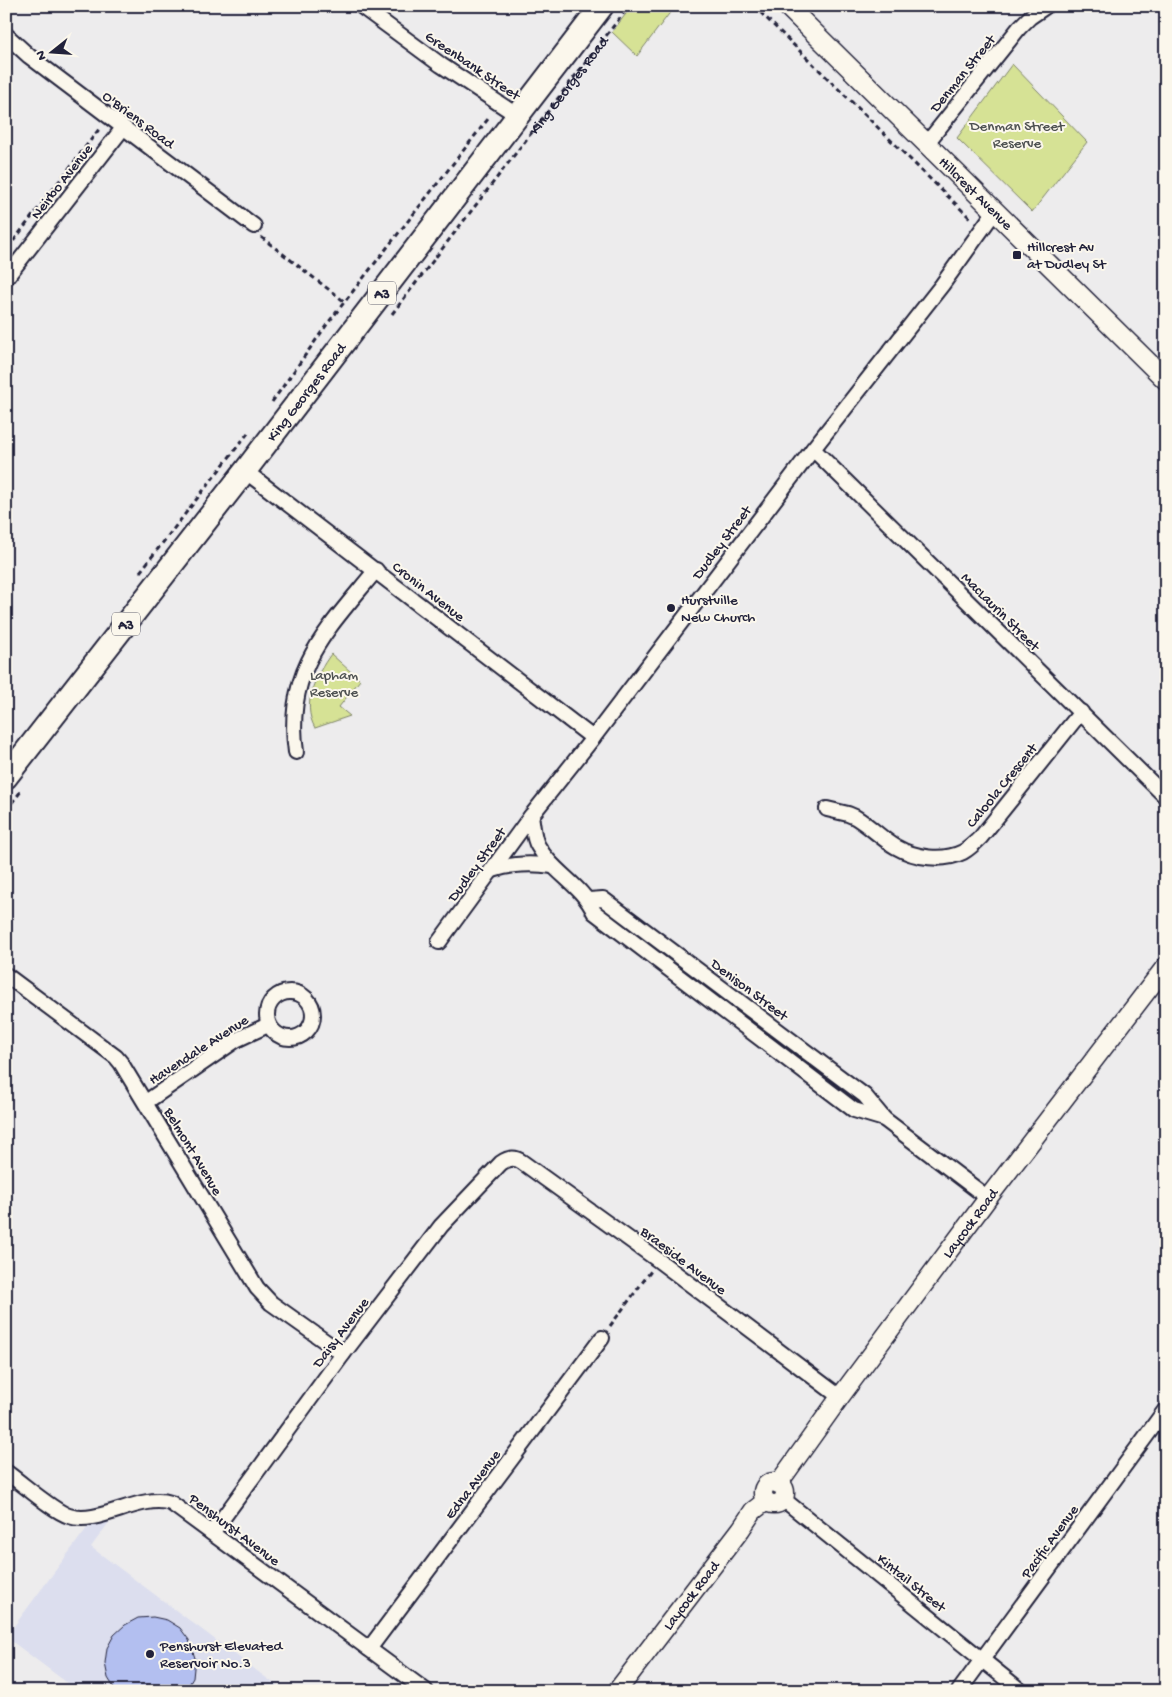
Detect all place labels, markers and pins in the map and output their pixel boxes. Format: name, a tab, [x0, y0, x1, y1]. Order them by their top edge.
place label: Hillcrest Av at Dudley St	[1027, 239, 1108, 274]
marker: Hillcrest Av at Dudley St	[1011, 249, 1023, 261]
place label: Hurstville New Church	[681, 592, 755, 627]
marker: Hurstville New Church	[665, 602, 677, 614]
place label: Penshurst Elevated Reservoir No.3	[159, 1638, 283, 1673]
marker: Penshurst Elevated Reservoir No.3	[144, 1648, 156, 1660]

